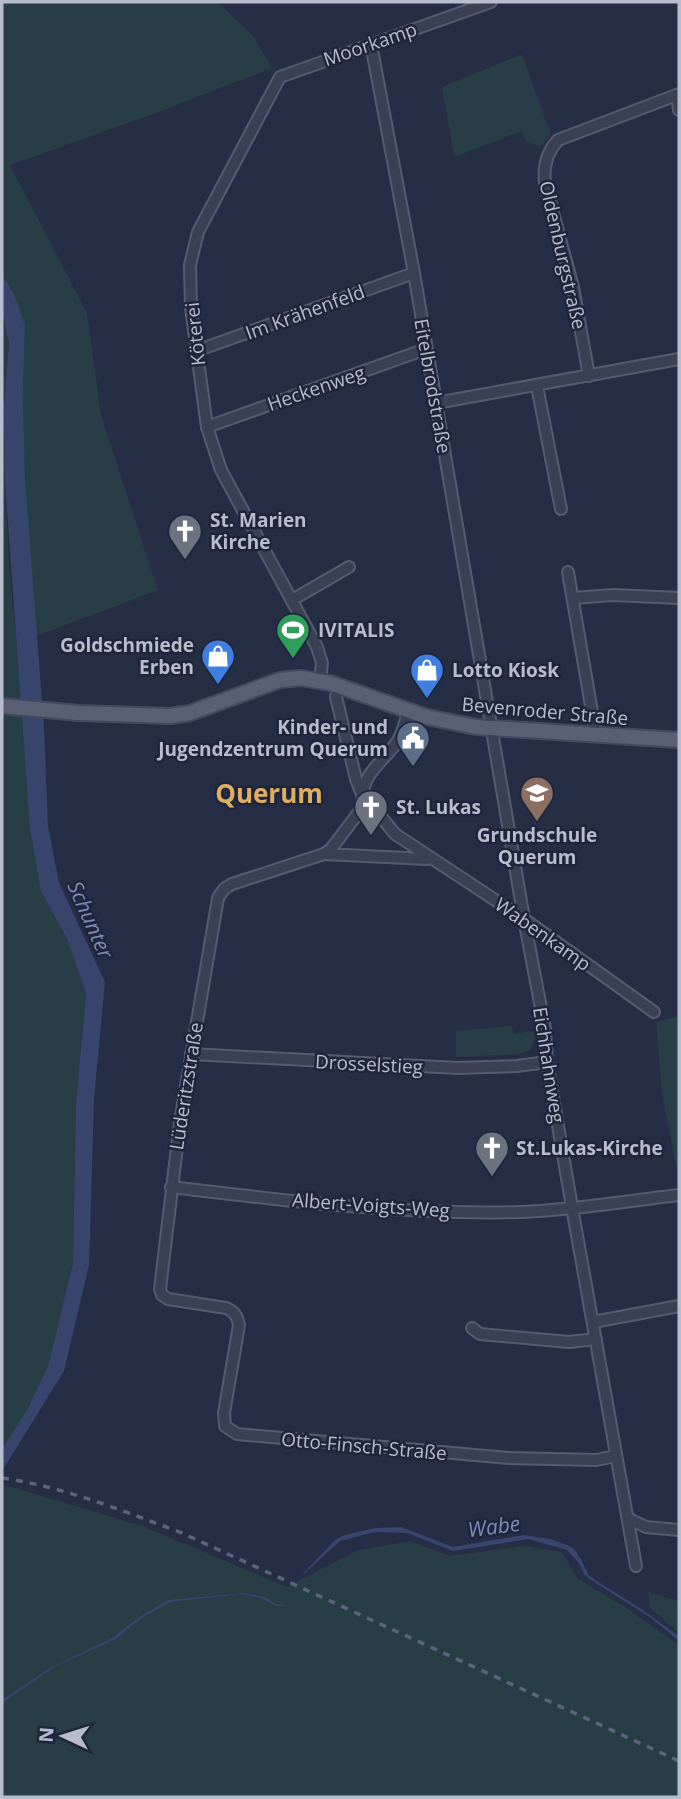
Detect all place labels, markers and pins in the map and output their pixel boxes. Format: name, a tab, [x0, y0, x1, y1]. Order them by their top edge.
place label: St. Marien Kirche	[210, 507, 307, 555]
church icon: St. Marien Kirche	[166, 512, 204, 561]
sports icon: IVITALIS	[274, 611, 312, 660]
place label: IVITALIS	[318, 617, 395, 643]
place label: Goldschmiede Erben	[60, 632, 194, 680]
shop icon: Goldschmiede Erben	[199, 637, 237, 686]
shop icon: Lotto Kiosk	[408, 651, 446, 700]
place label: Lotto Kiosk	[452, 657, 559, 683]
place label: Kinder- und Jugendzentrum Querum	[156, 714, 388, 762]
public building icon: Kinder- und Jugendzentrum Querum	[394, 719, 432, 768]
school or university icon: Grundschule Querum	[518, 774, 556, 823]
church icon: St. Lukas	[352, 788, 390, 837]
place label: St. Lukas	[396, 794, 481, 820]
place label: Grundschule Querum	[477, 822, 597, 870]
church icon: St.Lukas-Kirche	[473, 1129, 511, 1178]
place label: St.Lukas-Kirche	[516, 1135, 663, 1161]

